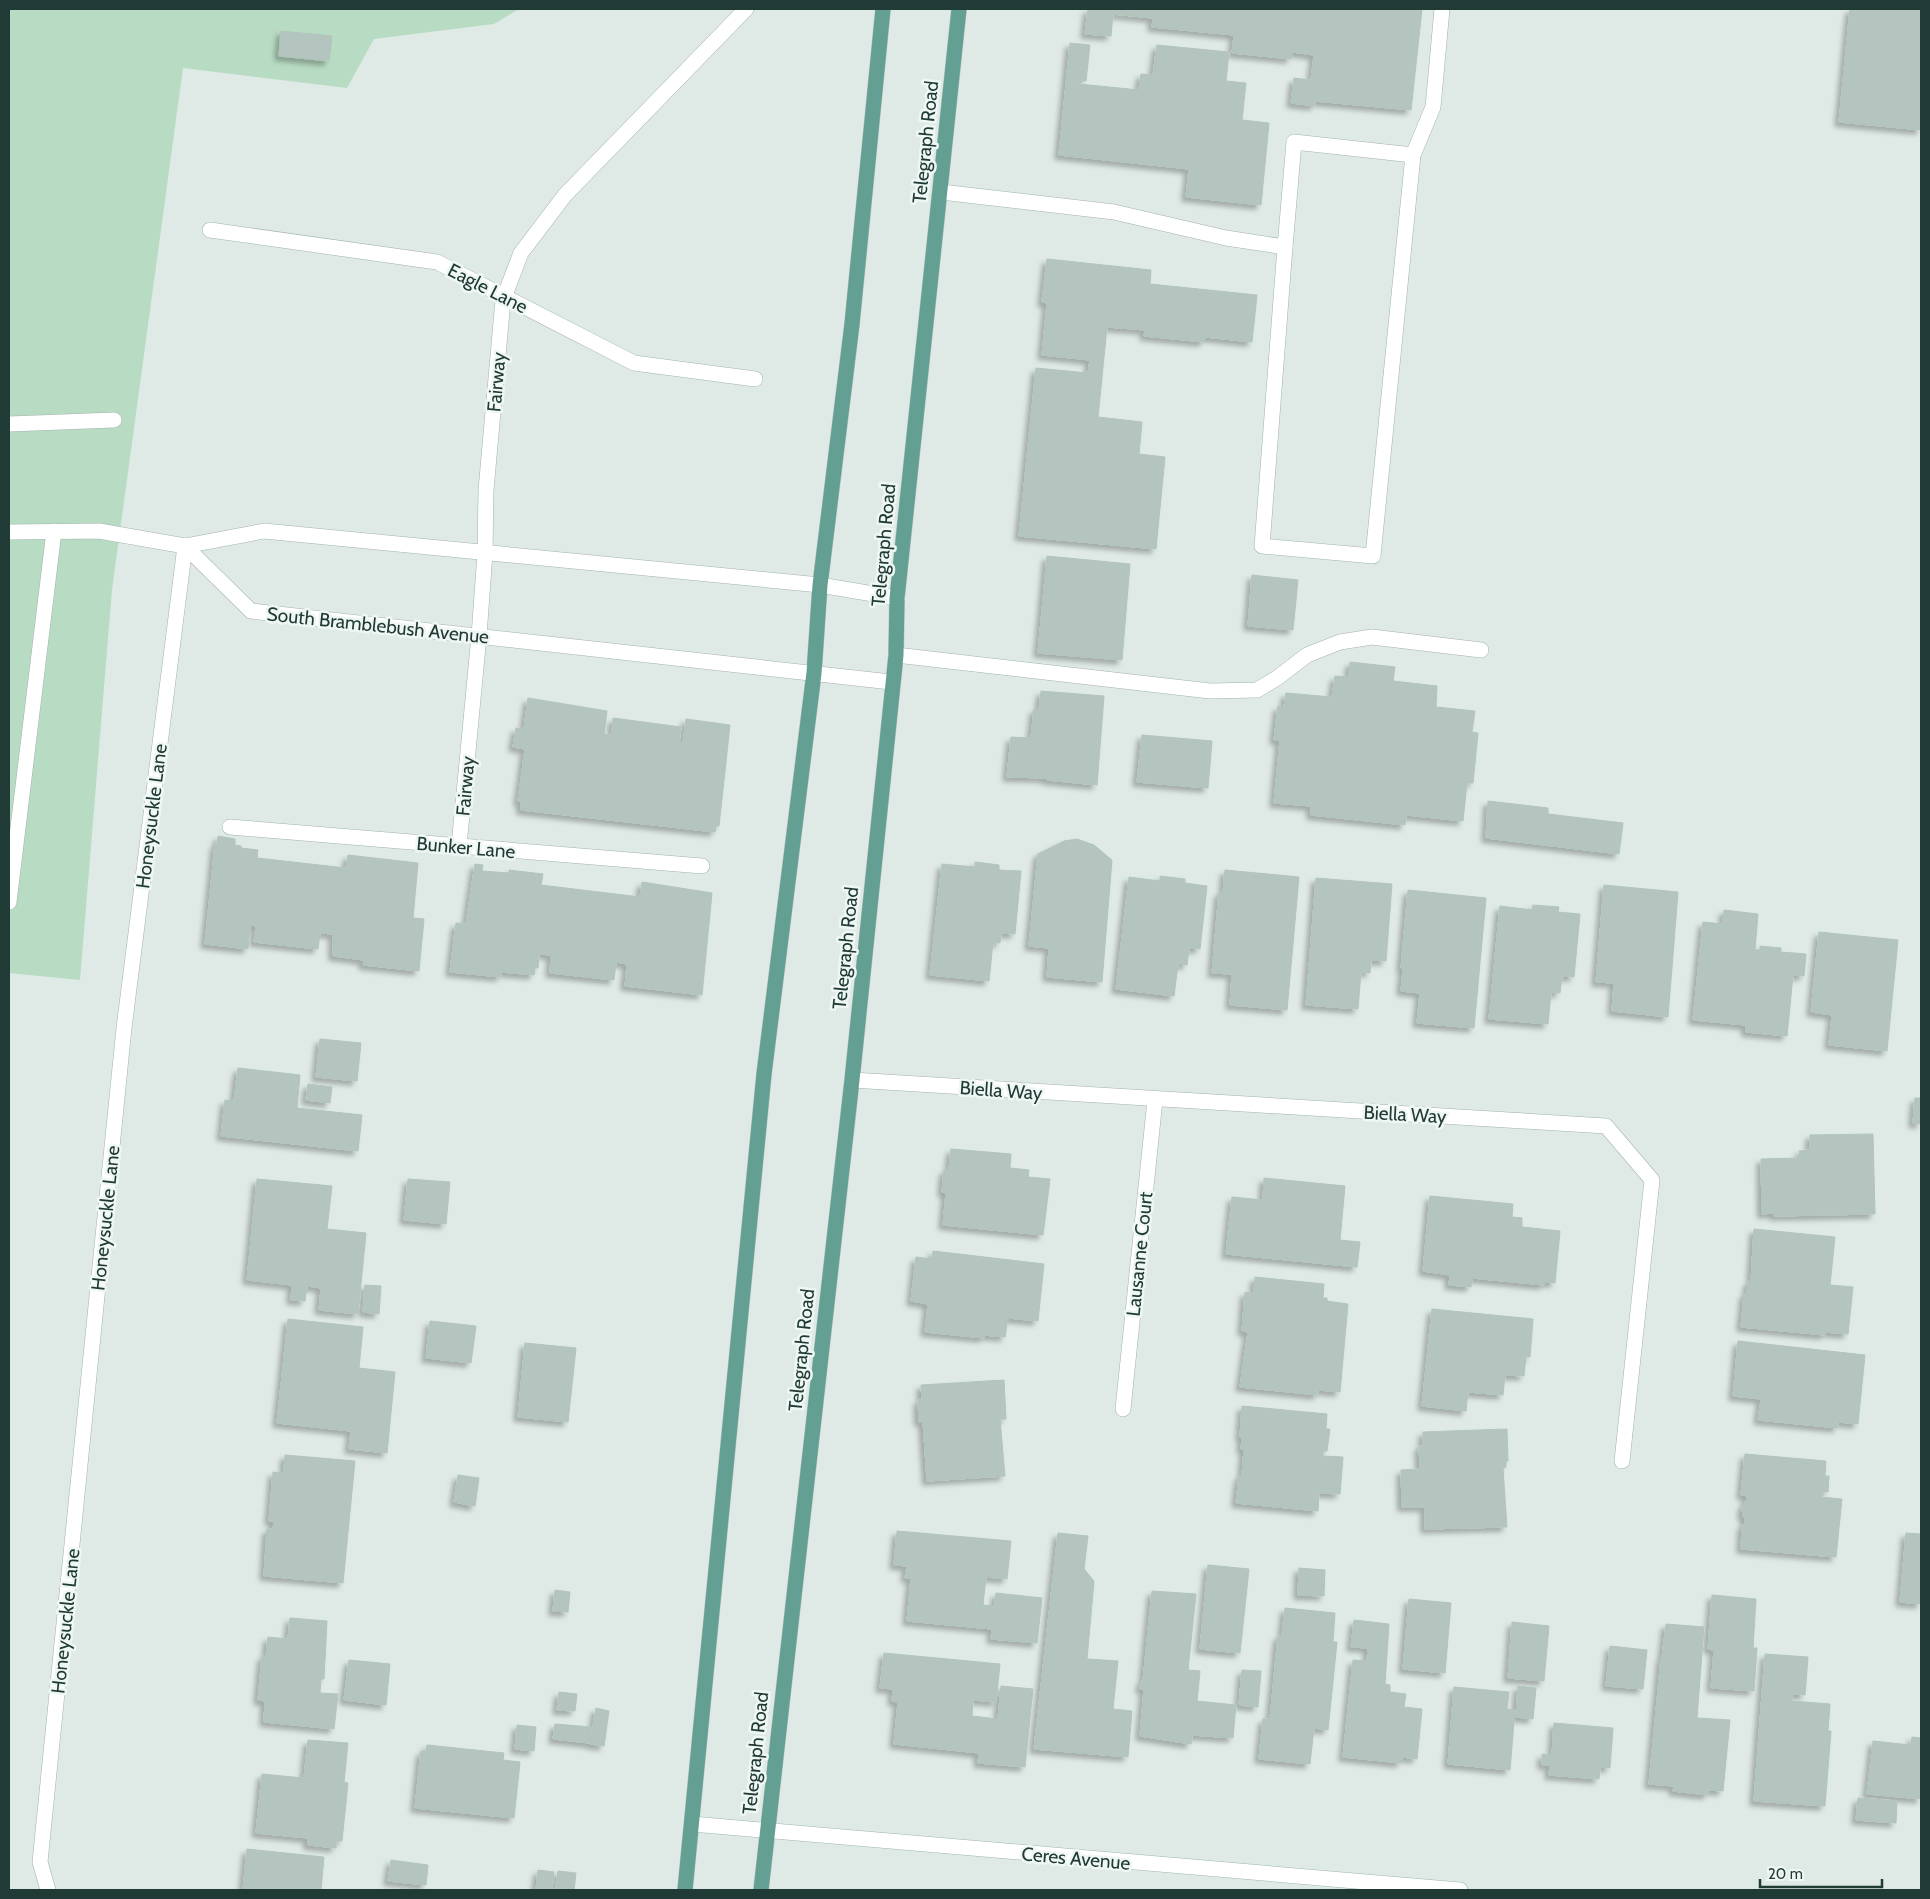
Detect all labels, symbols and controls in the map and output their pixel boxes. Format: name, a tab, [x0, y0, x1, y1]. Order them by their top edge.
street label: Telegraph Road	[908, 80, 943, 205]
street label: Eagle Lane	[444, 259, 532, 318]
street label: Fairway	[482, 351, 511, 413]
street label: Telegraph Road	[867, 483, 900, 607]
street label: South Bramblebush Avenue	[266, 602, 490, 649]
street label: Honeysuckle Lane	[131, 742, 172, 890]
street label: Fairway	[451, 755, 480, 817]
street label: Bunker Lane	[416, 832, 516, 863]
street label: Telegraph Road	[828, 886, 863, 1011]
street label: Biella Way	[959, 1076, 1044, 1105]
street label: Biella Way	[1363, 1101, 1447, 1128]
street label: Honeysuckle Lane	[86, 1144, 125, 1292]
street label: Lausanne Court	[1122, 1190, 1158, 1317]
street label: Telegraph Road	[784, 1288, 819, 1413]
street label: Honeysuckle Lane	[46, 1547, 85, 1695]
street label: Telegraph Road	[738, 1691, 773, 1816]
street label: Ceres Avenue	[1021, 1842, 1132, 1875]
scale bar	[1760, 1856, 1882, 1888]
text: 20 m	[1768, 1865, 1803, 1883]

